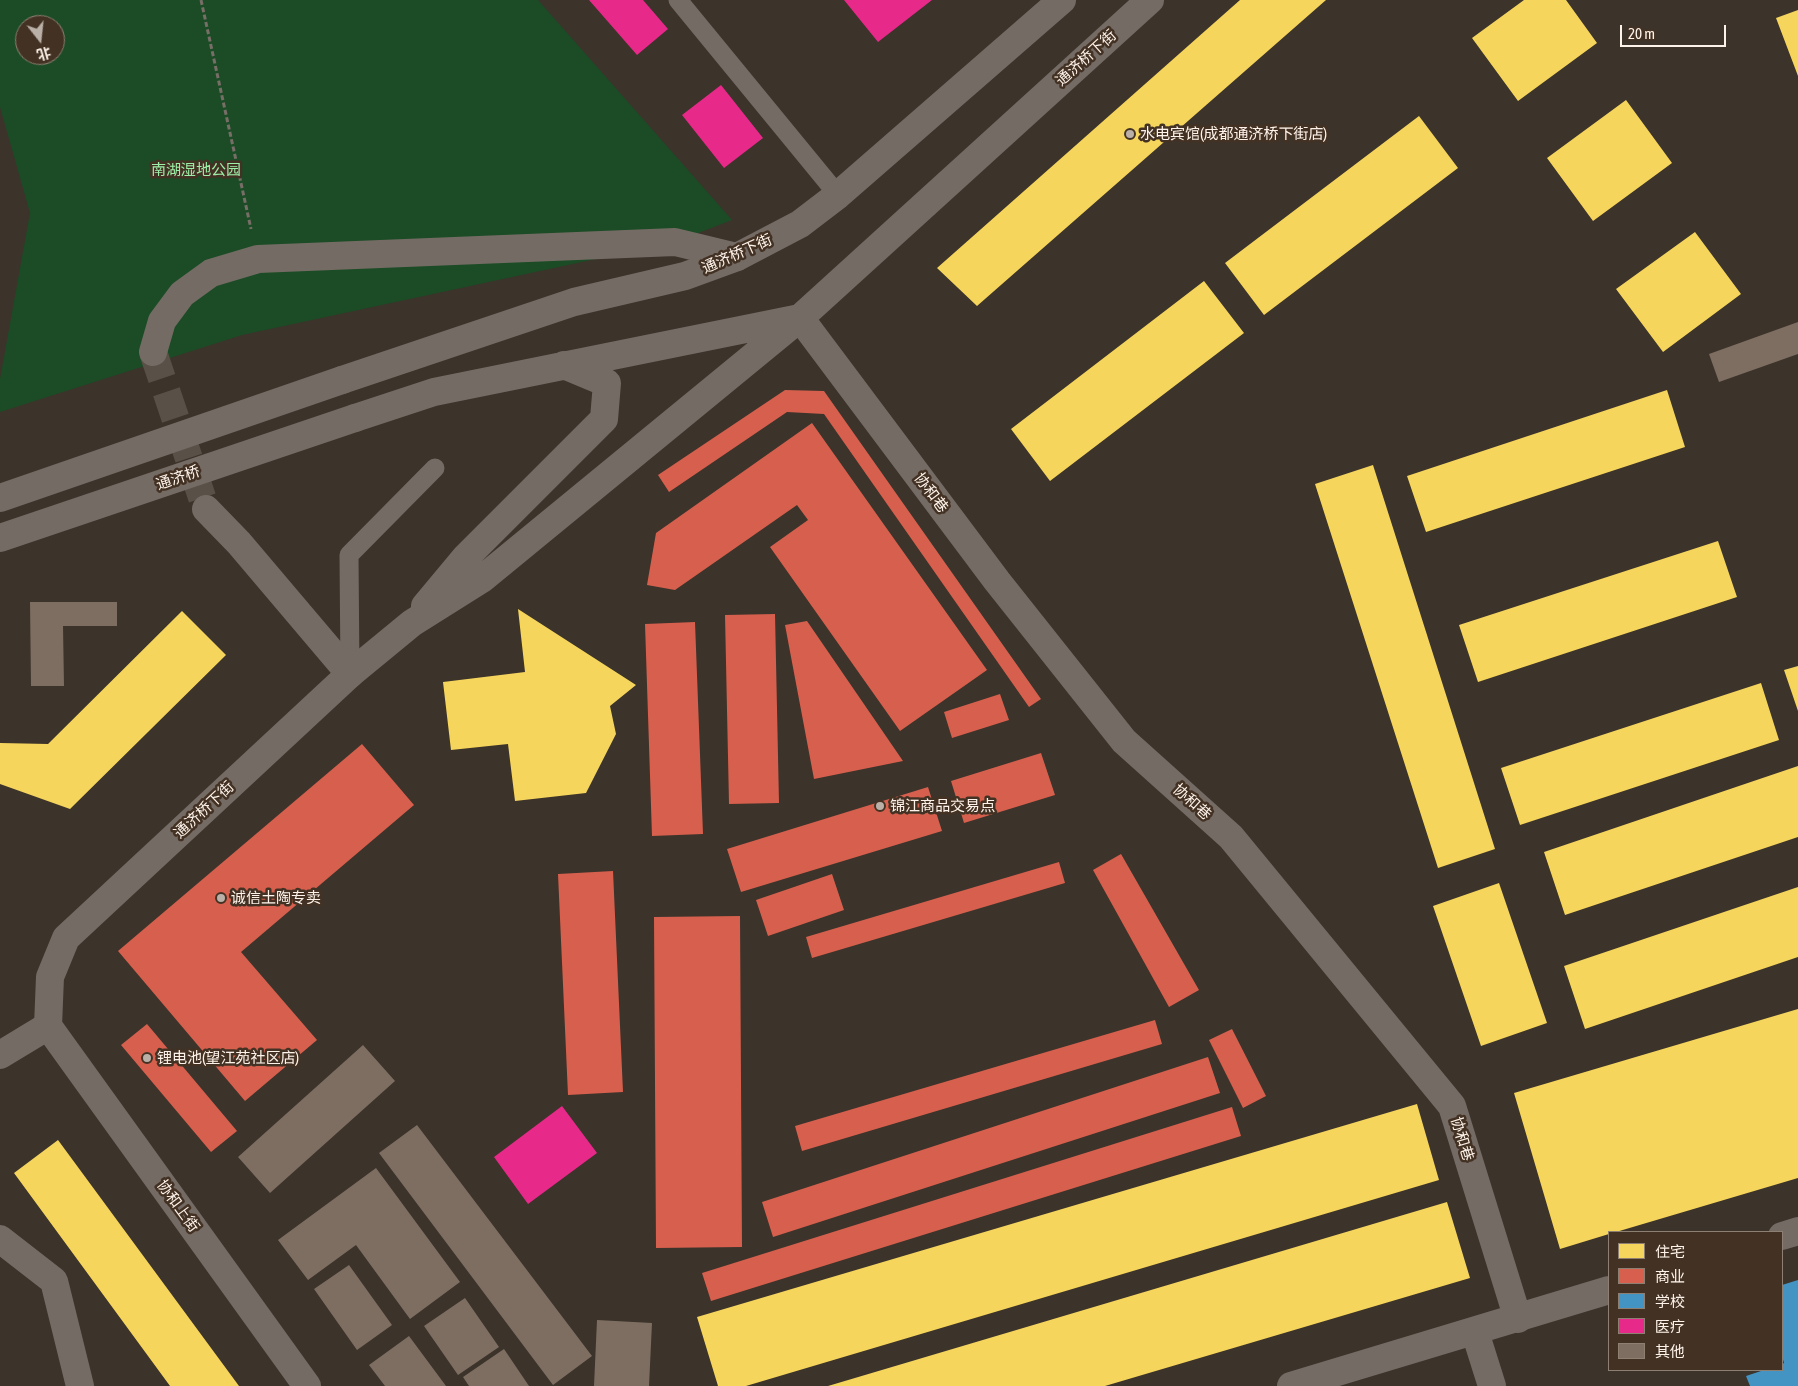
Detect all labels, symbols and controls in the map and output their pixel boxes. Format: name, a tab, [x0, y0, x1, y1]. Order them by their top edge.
north arrow	[15, 15, 65, 65]
scale bar	[1623, 15, 1729, 47]
text: 20 m	[1628, 25, 1655, 42]
street label: 通济桥下街	[1052, 26, 1120, 90]
text: 北	[35, 44, 53, 63]
place label: 水电宾馆(成都通济桥下街店)	[1140, 125, 1327, 143]
marker: 水电宾馆(成都通济桥下街店)	[1124, 128, 1136, 140]
park label: 南湖湿地公园	[151, 161, 241, 179]
street label: 通济桥下街	[699, 231, 775, 277]
street label: 通济桥	[154, 462, 202, 494]
street label: 协和巷	[910, 470, 952, 516]
street label: 通济桥下街	[170, 778, 238, 842]
street label: 协和巷	[1169, 780, 1215, 824]
place label: 锦江商品交易点	[890, 797, 995, 815]
marker: 锦江商品交易点	[874, 800, 886, 812]
place label: 诚信土陶专卖	[231, 889, 321, 907]
marker: 诚信土陶专卖	[215, 892, 227, 904]
place label: 锂电池(望江苑社区店)	[157, 1049, 299, 1067]
marker: 锂电池(望江苑社区店)	[141, 1052, 153, 1064]
street label: 协和巷	[1447, 1115, 1477, 1163]
street label: 协和上街	[153, 1176, 203, 1236]
legend	[1608, 1231, 1783, 1371]
text: 住宅	[1655, 1243, 1685, 1260]
text: 商业	[1655, 1268, 1685, 1285]
text: 学校	[1655, 1293, 1685, 1310]
text: 医疗	[1655, 1318, 1685, 1335]
text: 其他	[1655, 1343, 1685, 1360]

